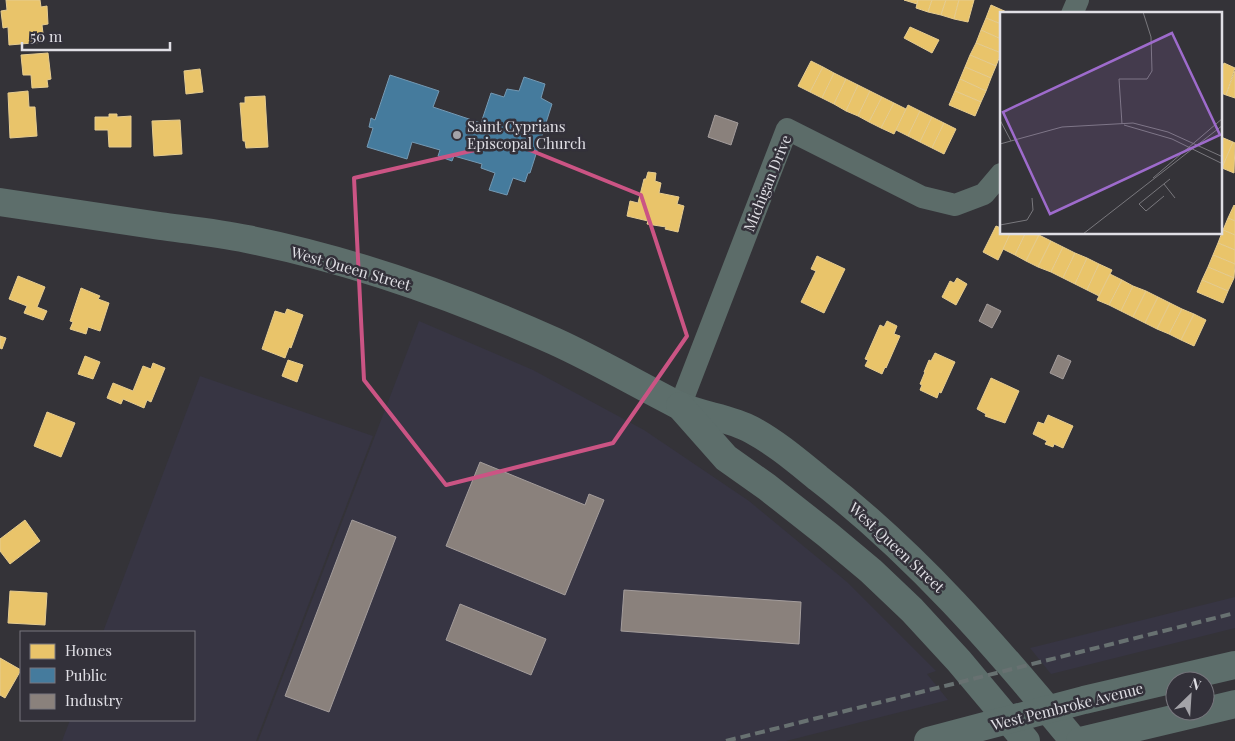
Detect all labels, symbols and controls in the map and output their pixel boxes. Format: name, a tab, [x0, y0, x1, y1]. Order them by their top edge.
inset map	[1000, 12, 1222, 235]
scale bar	[22, 20, 170, 52]
text: 50 m	[30, 26, 63, 46]
place label: Saint Cyprians Episcopal Church	[467, 116, 586, 153]
marker: Saint Cyprians Episcopal Church	[451, 129, 463, 141]
street label: Michigan Drive	[739, 132, 795, 234]
street label: West Queen Street	[288, 241, 414, 295]
street label: West Queen Street	[844, 497, 950, 597]
legend	[20, 631, 195, 721]
text: Homes	[65, 640, 112, 660]
text: Public	[65, 665, 107, 685]
north arrow	[1165, 671, 1215, 721]
text: N	[1187, 673, 1204, 695]
street label: West Pembroke Avenue	[988, 677, 1145, 735]
text: Industry	[65, 690, 123, 710]

